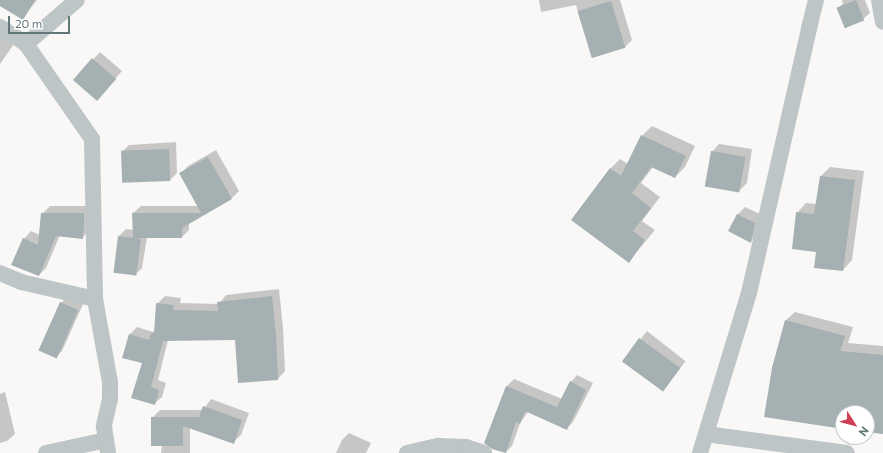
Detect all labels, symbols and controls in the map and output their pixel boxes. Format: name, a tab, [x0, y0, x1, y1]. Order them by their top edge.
scale bar	[10, 8, 72, 34]
text: 20 m	[15, 16, 42, 30]
north arrow	[835, 405, 875, 445]
text: N	[857, 425, 872, 439]

